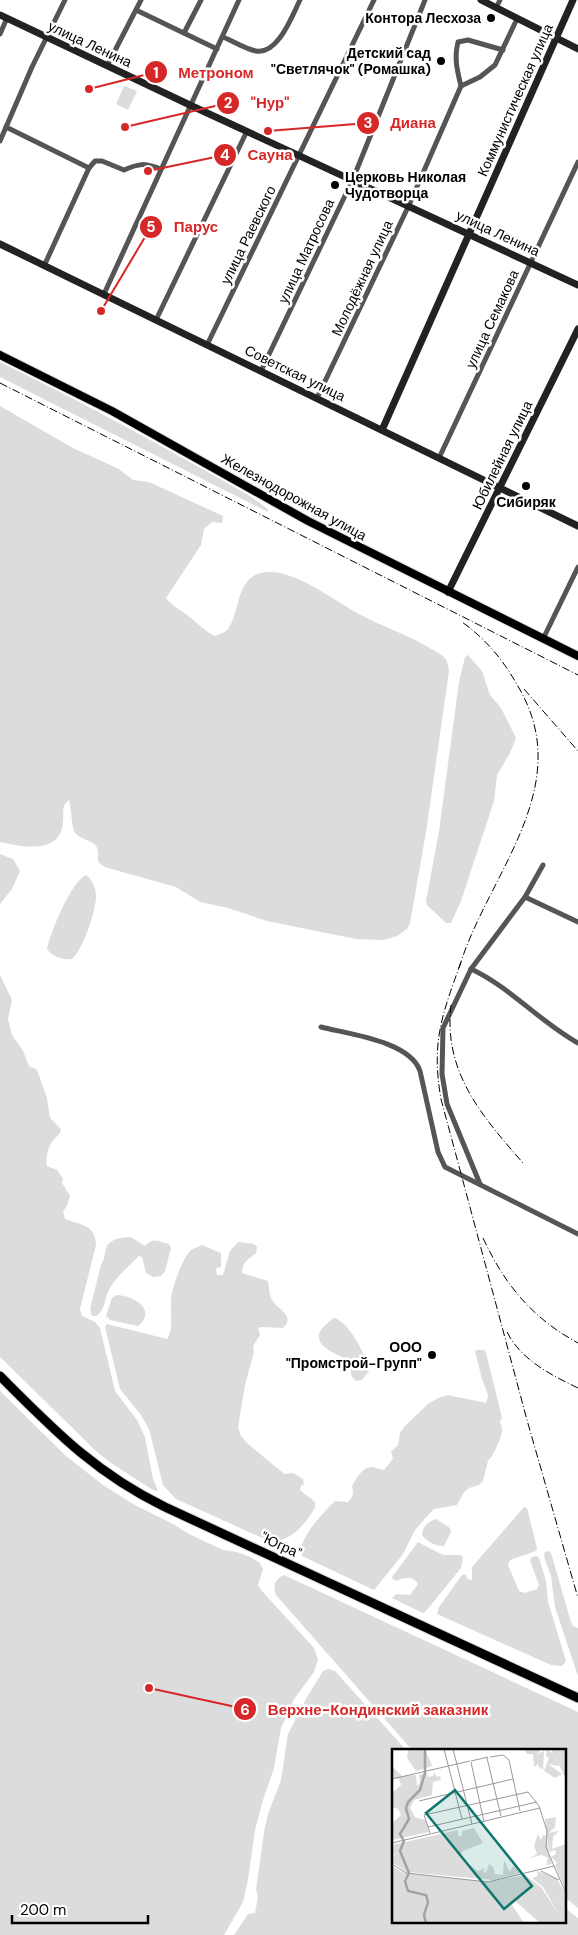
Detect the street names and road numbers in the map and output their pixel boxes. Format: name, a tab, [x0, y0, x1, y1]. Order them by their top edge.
street label: улица Ленина	[45, 17, 135, 71]
street label: Коммунистическая улица	[473, 21, 557, 179]
street label: улица Раевского	[216, 183, 280, 287]
street label: улица Матросова	[274, 196, 338, 306]
street label: улица Ленина	[453, 206, 543, 260]
street label: Молодёжная улица	[327, 217, 397, 339]
street label: улица Семакова	[461, 267, 523, 371]
street label: Советская улица	[242, 341, 348, 405]
street label: Юбилейная улица	[468, 397, 536, 512]
street label: Железнодорожная улица	[218, 450, 370, 545]
street label: "Югра"	[258, 1528, 304, 1562]

